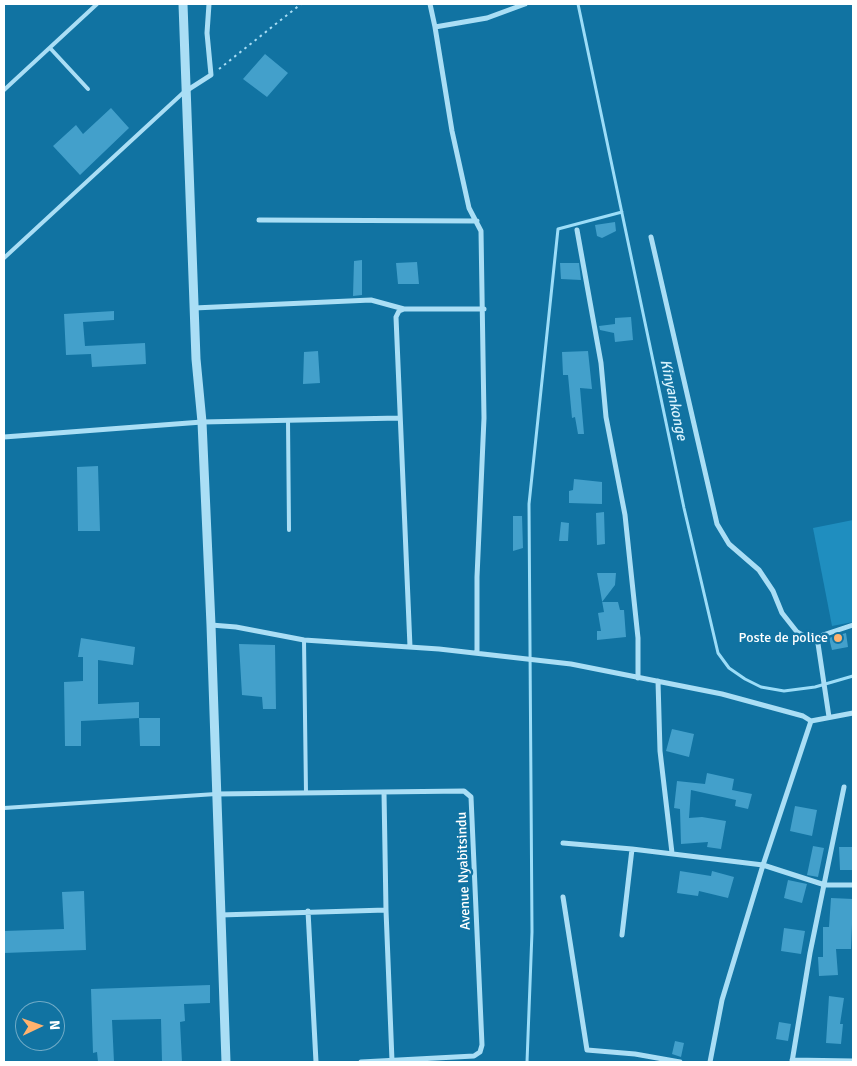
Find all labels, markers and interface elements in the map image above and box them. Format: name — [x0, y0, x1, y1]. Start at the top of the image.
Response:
water label: Kinyankonge — [656, 358, 690, 442]
place label: Poste de police — [739, 630, 828, 646]
marker: Poste de police — [832, 632, 844, 644]
street label: Avenue Nyabitsindu — [454, 811, 474, 931]
north arrow — [15, 1001, 65, 1051]
text: N — [46, 1020, 63, 1031]

